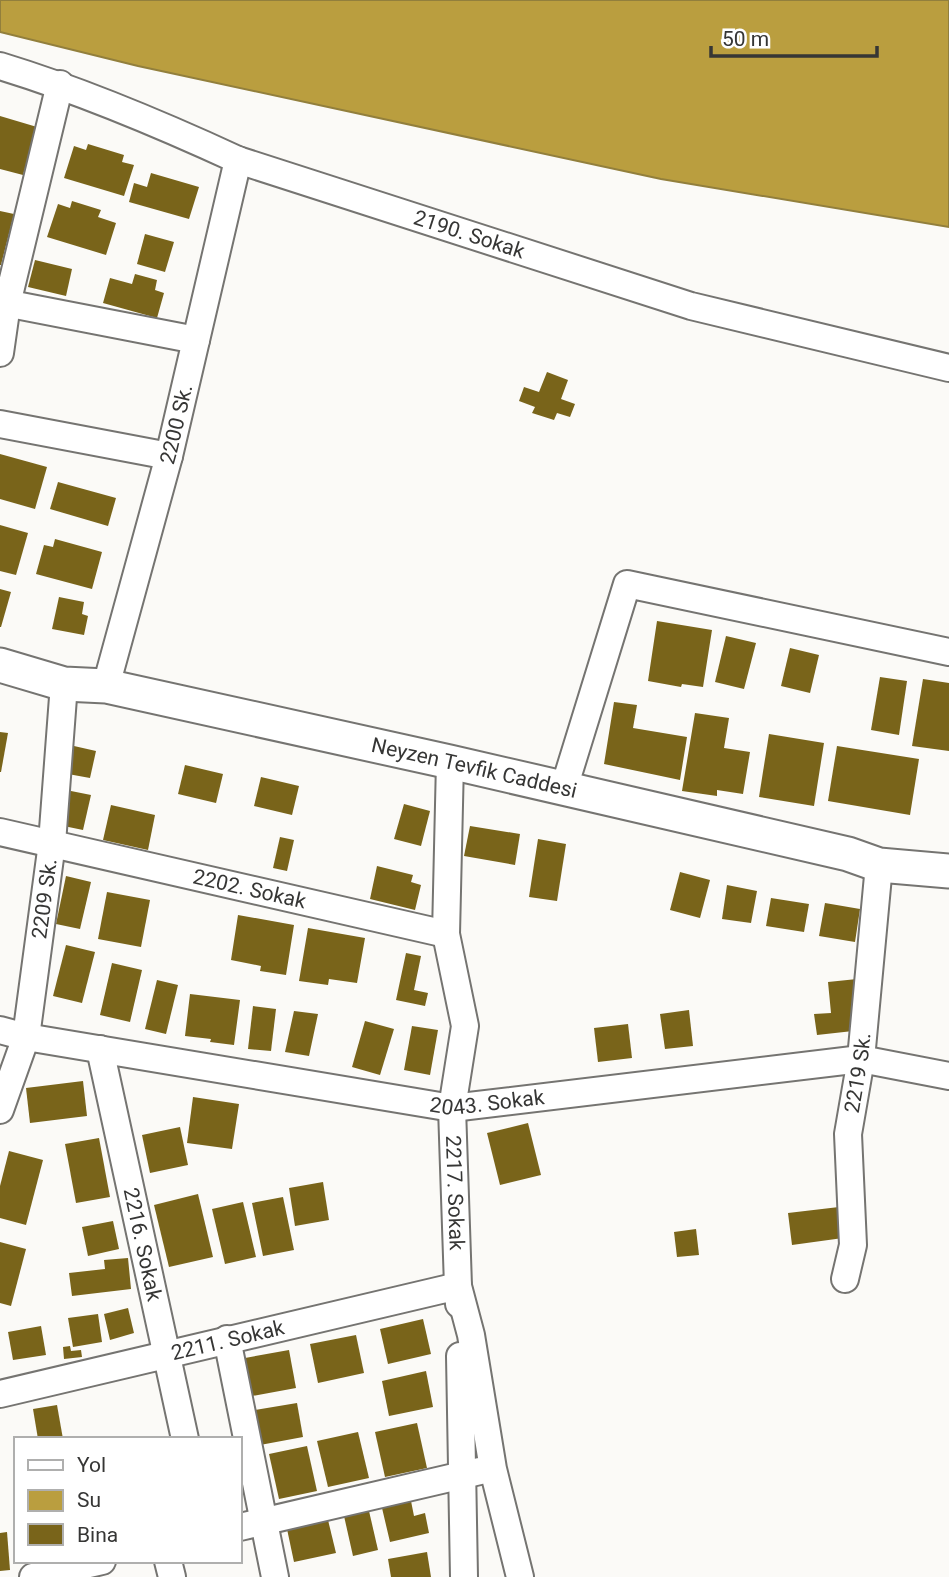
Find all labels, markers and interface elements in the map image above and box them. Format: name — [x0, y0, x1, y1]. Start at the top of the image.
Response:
scale bar — [711, 14, 877, 58]
text: 50 m — [722, 27, 769, 51]
street label: 2190. Sokak — [411, 205, 528, 264]
street label: 2200 Sk. — [155, 382, 197, 467]
street label: Neyzen Tevfik Caddesi — [369, 733, 579, 803]
street label: 2209 Sk. — [27, 857, 62, 941]
street label: 2202. Sokak — [191, 865, 309, 914]
street label: 2219 Sk. — [840, 1032, 875, 1115]
street label: 2043. Sokak — [428, 1085, 546, 1120]
street label: 2217. Sokak — [441, 1135, 469, 1251]
street label: 2216. Sokak — [119, 1186, 167, 1304]
street label: 2211. Sokak — [169, 1315, 287, 1365]
legend — [14, 1437, 242, 1563]
text: Yol — [77, 1453, 106, 1477]
text: Su — [77, 1488, 101, 1512]
text: Bina — [77, 1523, 118, 1547]

